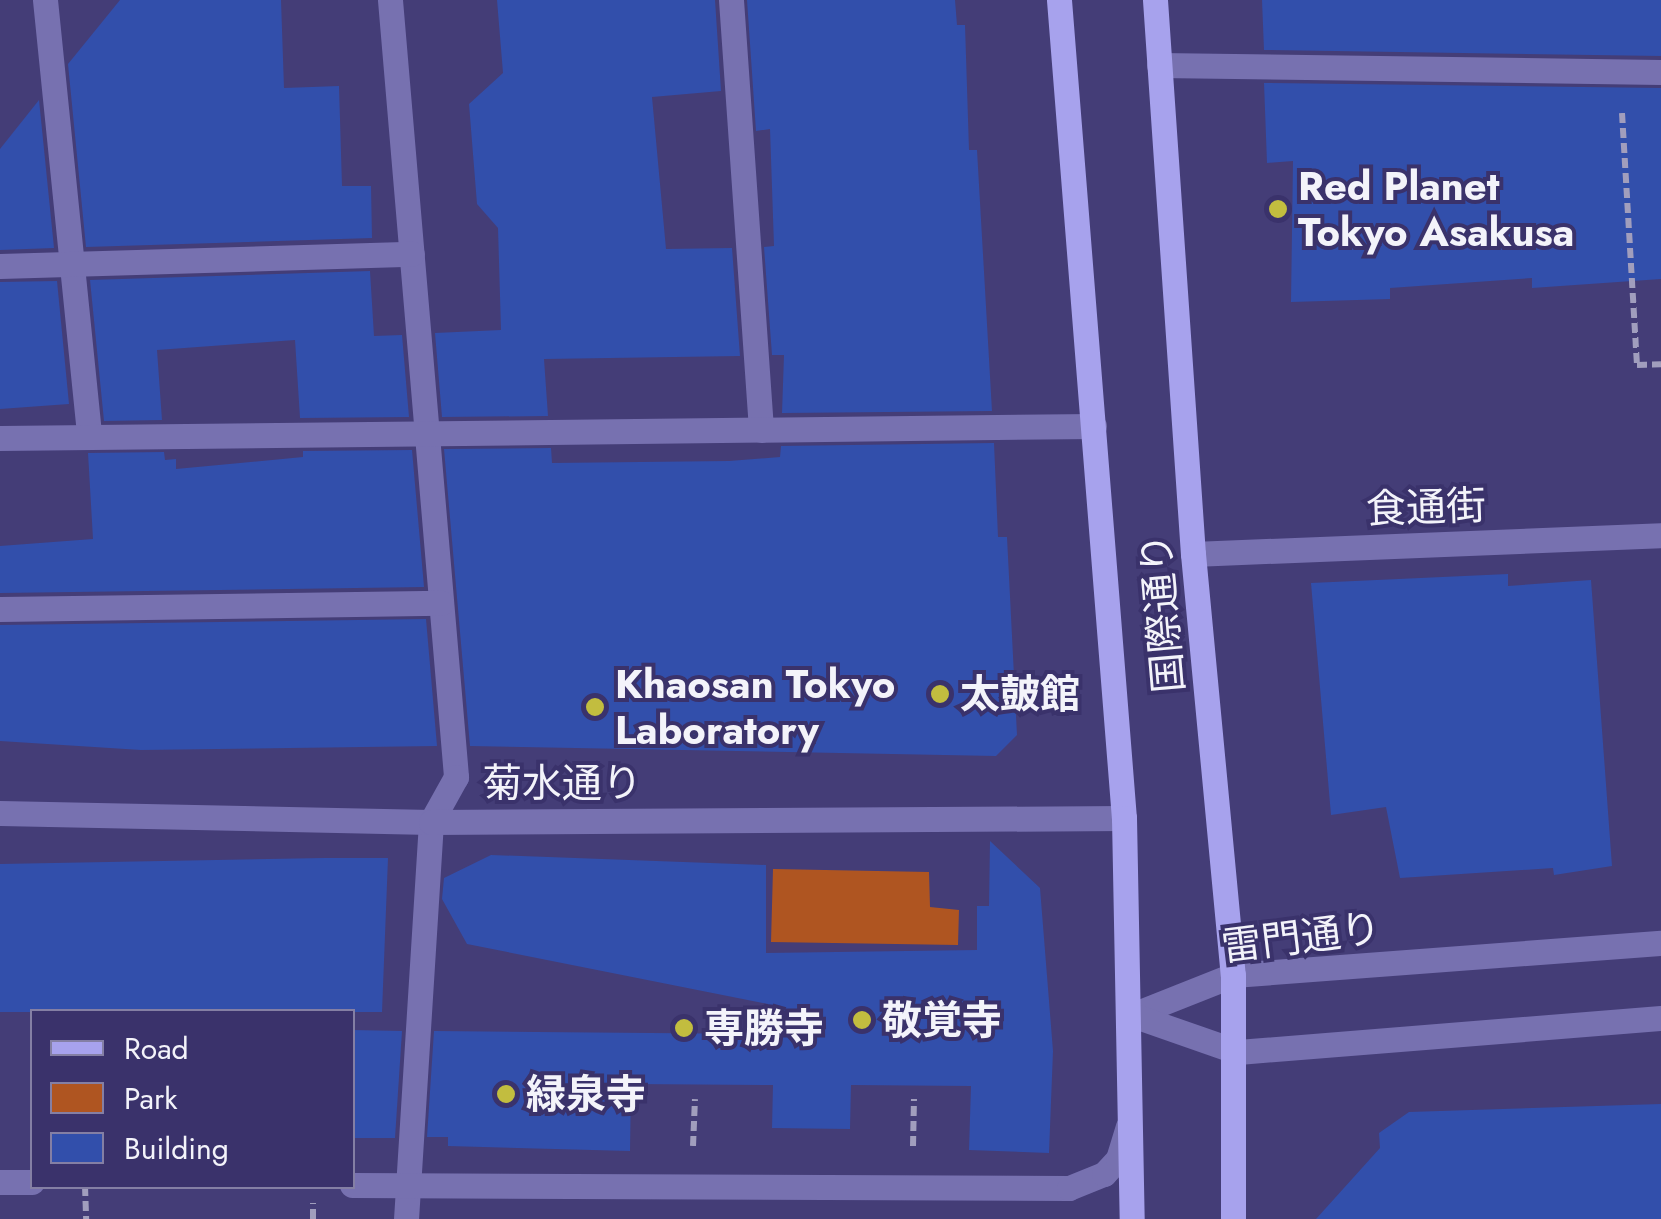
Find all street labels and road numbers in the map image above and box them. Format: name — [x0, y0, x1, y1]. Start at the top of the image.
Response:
street label: 食通街 — [1365, 481, 1487, 533]
street label: 国際通り — [1131, 531, 1193, 695]
street label: 菊水通り — [482, 759, 642, 807]
street label: 雷門通り — [1219, 903, 1383, 971]

